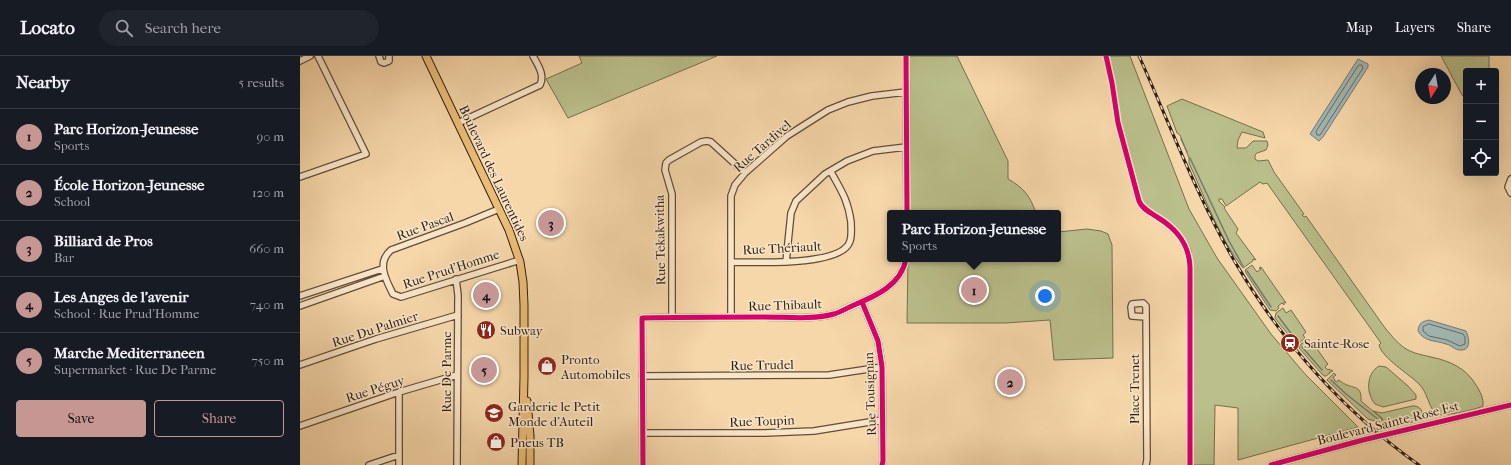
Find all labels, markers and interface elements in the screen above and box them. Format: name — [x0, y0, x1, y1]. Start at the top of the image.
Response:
search box — [99, 10, 379, 46]
text: Locato — [20, 17, 75, 39]
icon: search — [113, 17, 135, 39]
text: Search here — [145, 19, 221, 37]
text: Map — [1346, 19, 1373, 36]
text: Layers — [1395, 19, 1435, 36]
text: Share — [1457, 19, 1491, 36]
north arrow — [1415, 68, 1451, 104]
map controls — [1463, 68, 1499, 176]
button: + — [1463, 68, 1499, 104]
text: Nearby — [16, 72, 70, 92]
text: 5 results — [239, 75, 284, 90]
street label: Boulevard des Laurentides — [456, 103, 532, 243]
button: − — [1463, 104, 1499, 140]
street label: Rue Tardivel — [730, 117, 794, 175]
text: Parc Horizon-Jeunesse — [54, 120, 198, 138]
text: 1 — [27, 129, 31, 144]
text: 90 m — [256, 129, 284, 144]
text: Sports — [54, 138, 89, 153]
button: locate — [1463, 140, 1499, 176]
text: École Horizon-Jeunesse — [54, 176, 204, 194]
text: 2 — [26, 185, 32, 200]
text: 120 m — [252, 185, 284, 200]
text: School — [54, 194, 90, 209]
street label: Rue Tekakwitha — [652, 194, 668, 285]
pin: 3 — [538, 208, 564, 238]
street label: Rue Pascal — [394, 209, 456, 243]
popup — [887, 210, 1061, 262]
text: Parc Horizon-Jeunesse — [902, 220, 1046, 238]
text: Billiard de Pros — [54, 232, 153, 250]
street label: Rue Thériault — [742, 238, 822, 258]
text: Sports — [902, 238, 937, 253]
text: 3 — [26, 241, 32, 256]
text: 660 m — [249, 241, 284, 256]
street label: Rue Prud'Homme — [401, 246, 502, 292]
text: Bar — [54, 250, 74, 265]
pin: 1 — [961, 275, 987, 305]
pin: 4 — [473, 280, 499, 310]
your location — [1035, 286, 1055, 306]
text: Les Anges de l'avenir — [54, 288, 189, 306]
street label: Rue Thibault — [748, 296, 823, 314]
text: 4 — [25, 297, 33, 312]
text: 740 m — [250, 297, 284, 312]
text: School · Rue Prud'Homme — [54, 306, 199, 321]
street label: Rue Du Palmier — [330, 308, 420, 350]
restaurant icon: Subway — [475, 319, 497, 341]
place label: Subway — [500, 323, 544, 338]
street label: Rue De Parme — [439, 331, 454, 413]
station icon: Sainte-Rose — [1279, 332, 1301, 354]
place label: Sainte-Rose — [1304, 336, 1370, 351]
text: Marche Mediterraneen — [54, 344, 205, 362]
street label: Rue Tousignan — [861, 351, 879, 436]
place label: Pronto Automobiles — [560, 352, 631, 382]
text: 5 — [26, 353, 32, 368]
text: 750 m — [251, 353, 284, 368]
street label: Place Trenet — [1127, 353, 1142, 424]
pin: 5 — [471, 355, 497, 385]
shop icon: Pronto Automobiles — [536, 355, 558, 377]
street label: Rue Trudel — [730, 357, 794, 373]
text: Supermarket · Rue De Parme — [54, 362, 216, 377]
pin: 2 — [997, 367, 1023, 397]
street label: Rue Péguy — [344, 372, 407, 406]
street label: Boulevard Sainte-Rose Est — [1316, 398, 1461, 448]
place label: Garderie le Petit Monde d'Auteil — [508, 399, 601, 429]
button: Save — [16, 400, 146, 437]
button: Share — [154, 400, 284, 437]
school or university icon: Garderie le Petit Monde d'Auteil — [483, 402, 505, 424]
street label: Rue Toupin — [729, 412, 795, 430]
shop icon: Pneus TB — [485, 431, 507, 453]
place label: Pneus TB — [510, 435, 564, 450]

